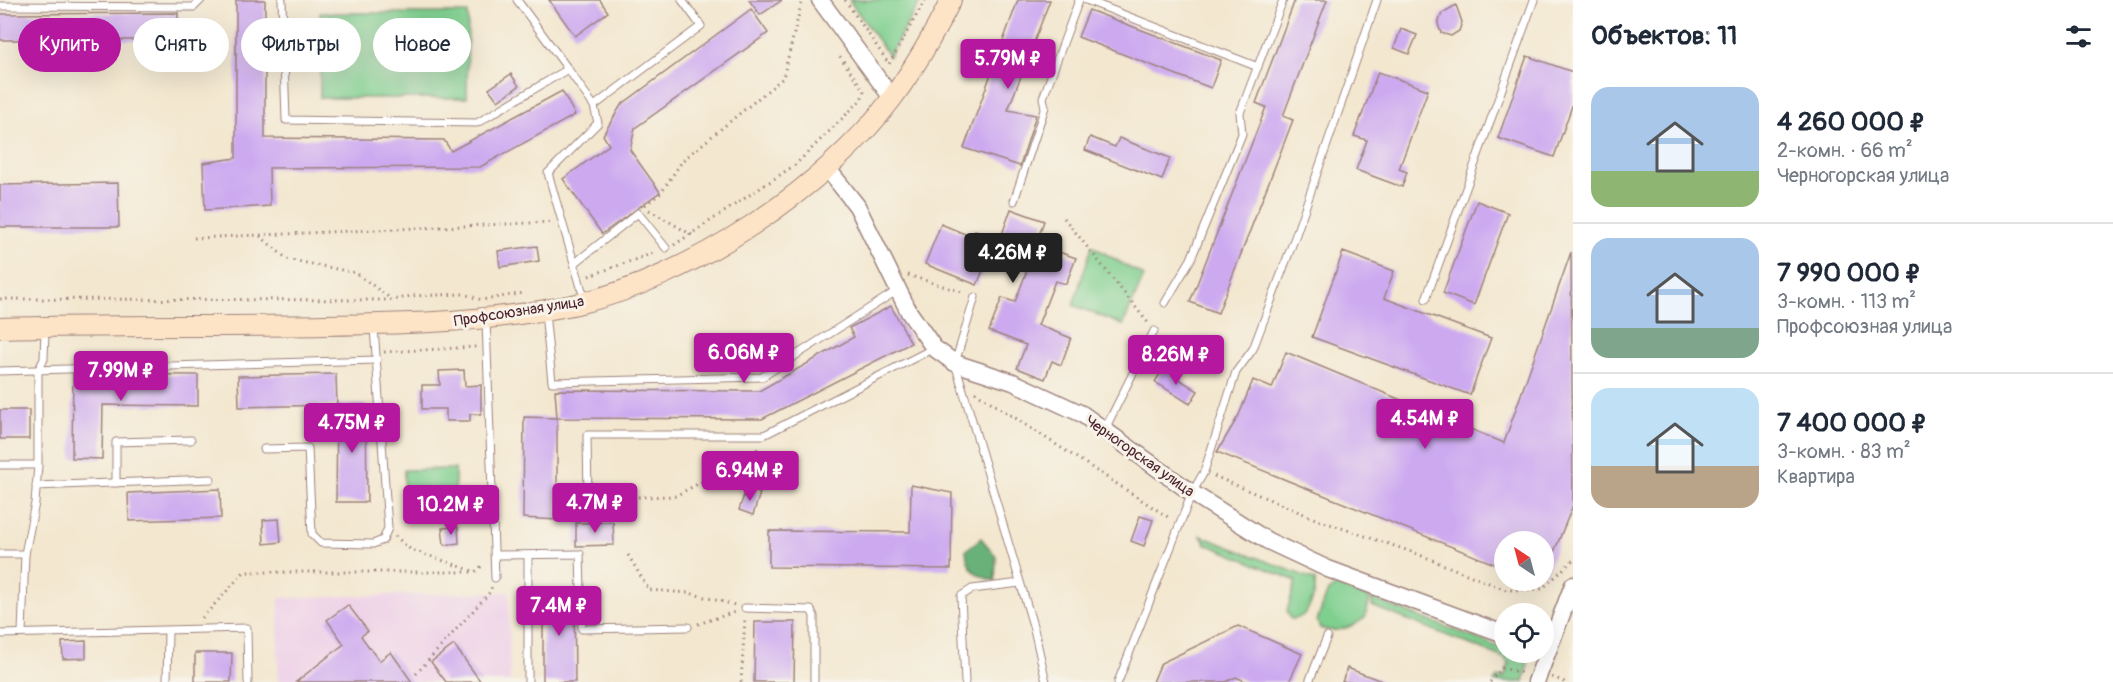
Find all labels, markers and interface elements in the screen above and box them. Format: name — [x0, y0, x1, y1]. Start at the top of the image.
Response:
chip: Купить — [18, 18, 121, 72]
chip: Снять — [133, 18, 229, 72]
chip: Фильтры — [241, 18, 361, 72]
chip: Новое — [373, 18, 471, 72]
text: Объектов: 11 — [1591, 20, 1737, 52]
icon: filters — [2062, 20, 2095, 53]
pin: 5.79M ₽ — [953, 39, 1063, 90]
text: 5.79M ₽ — [975, 46, 1041, 71]
text: 4 260 000 ₽ — [1777, 106, 1925, 138]
icon: home — [1639, 111, 1711, 183]
text: 2-комн. · 66 m² — [1777, 138, 1913, 163]
text: Черногорская улица — [1777, 163, 1949, 188]
pin: 4.26M ₽ — [958, 233, 1068, 284]
text: 4.26M ₽ — [978, 240, 1048, 265]
text: 7 990 000 ₽ — [1777, 257, 1921, 289]
icon: home — [1639, 262, 1711, 334]
text: 3-комн. · 113 m² — [1777, 289, 1916, 314]
street label: Профсоюзная улица — [453, 292, 585, 331]
text: Профсоюзная улица — [1777, 314, 1952, 339]
pin: 6.06M ₽ — [689, 333, 799, 384]
pin: 8.26M ₽ — [1121, 335, 1231, 386]
text: 6.06M ₽ — [708, 340, 780, 365]
text: 8.26M ₽ — [1142, 342, 1210, 367]
pin: 7.99M ₽ — [66, 351, 176, 402]
text: 7.99M ₽ — [88, 358, 154, 383]
pin: 4.54M ₽ — [1370, 399, 1480, 450]
pin: 4.75M ₽ — [297, 403, 407, 454]
text: 4.54M ₽ — [1390, 406, 1460, 431]
text: 7 400 000 ₽ — [1777, 407, 1927, 439]
text: 4.75M ₽ — [318, 410, 386, 435]
street label: Черногорская улица — [1081, 412, 1198, 501]
icon: home — [1639, 412, 1711, 484]
text: 3-комн. · 83 m² — [1777, 439, 1911, 464]
pin: 6.94M ₽ — [695, 451, 805, 502]
text: 6.94M ₽ — [716, 458, 784, 483]
text: Квартира — [1777, 464, 1855, 489]
pin: 4.7M ₽ — [546, 483, 644, 534]
pin: 10.2M ₽ — [396, 485, 506, 536]
text: 4.7M ₽ — [566, 490, 624, 515]
text: 10.2M ₽ — [417, 492, 485, 517]
north arrow — [1494, 531, 1554, 591]
map controls — [1494, 531, 1554, 663]
pin: 7.4M ₽ — [510, 586, 608, 637]
text: 7.4M ₽ — [530, 593, 588, 618]
button: locate — [1494, 603, 1554, 663]

